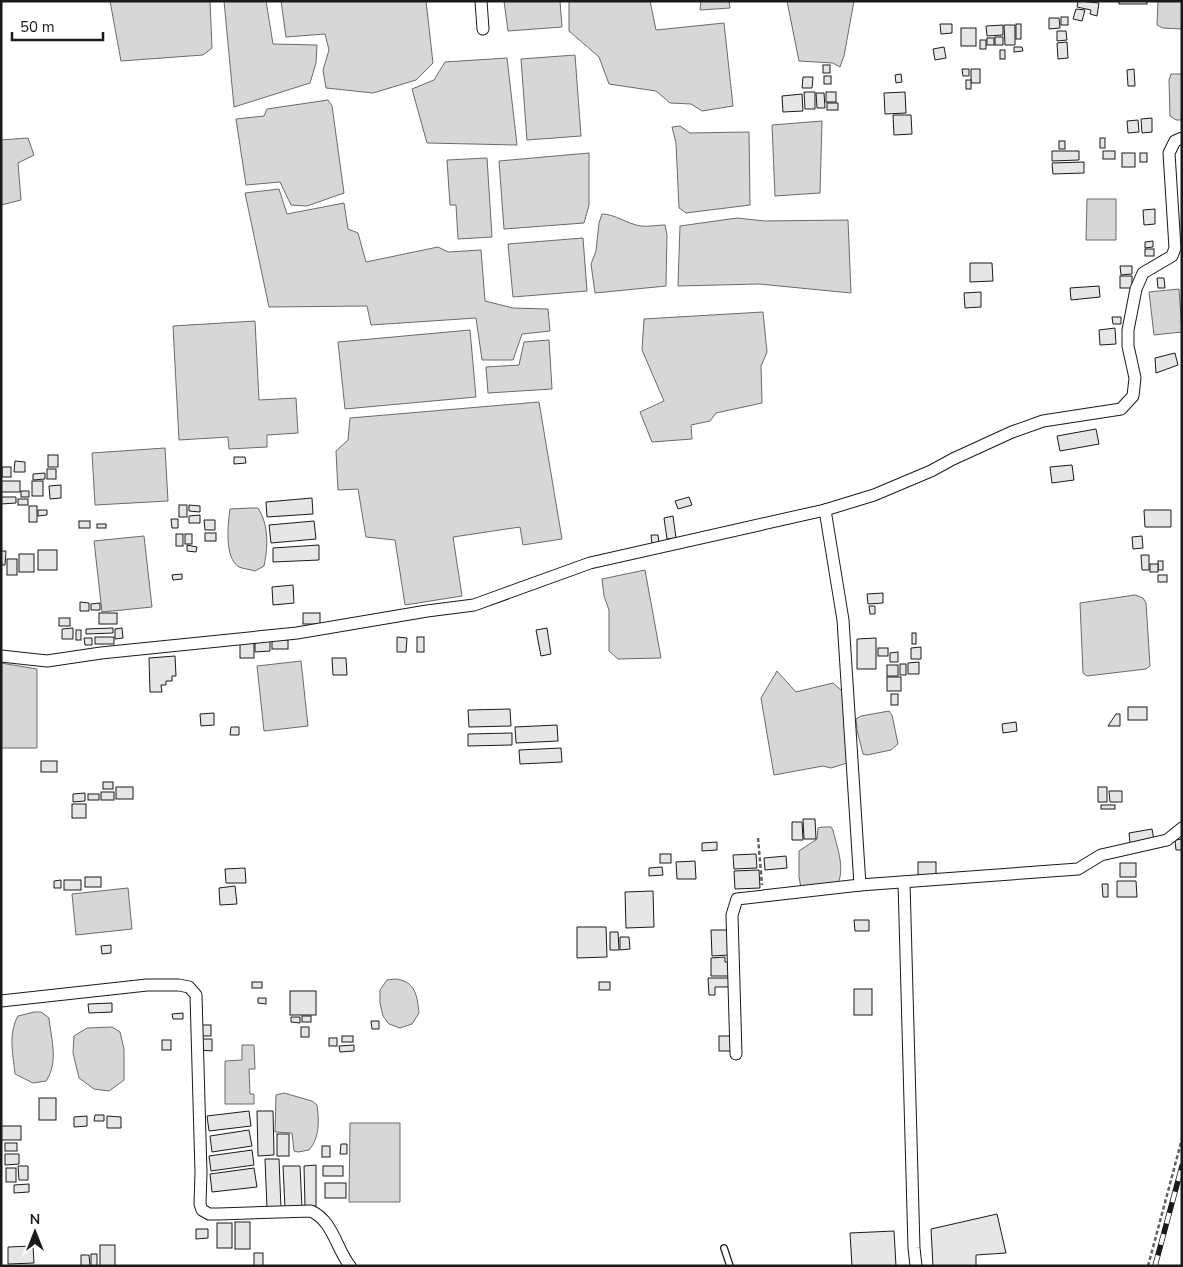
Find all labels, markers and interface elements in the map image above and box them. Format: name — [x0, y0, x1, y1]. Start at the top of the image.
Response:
scale bar — [12, 10, 104, 42]
text: 50 m — [20, 17, 55, 37]
north arrow — [10, 1207, 60, 1257]
text: N — [30, 1210, 40, 1229]

